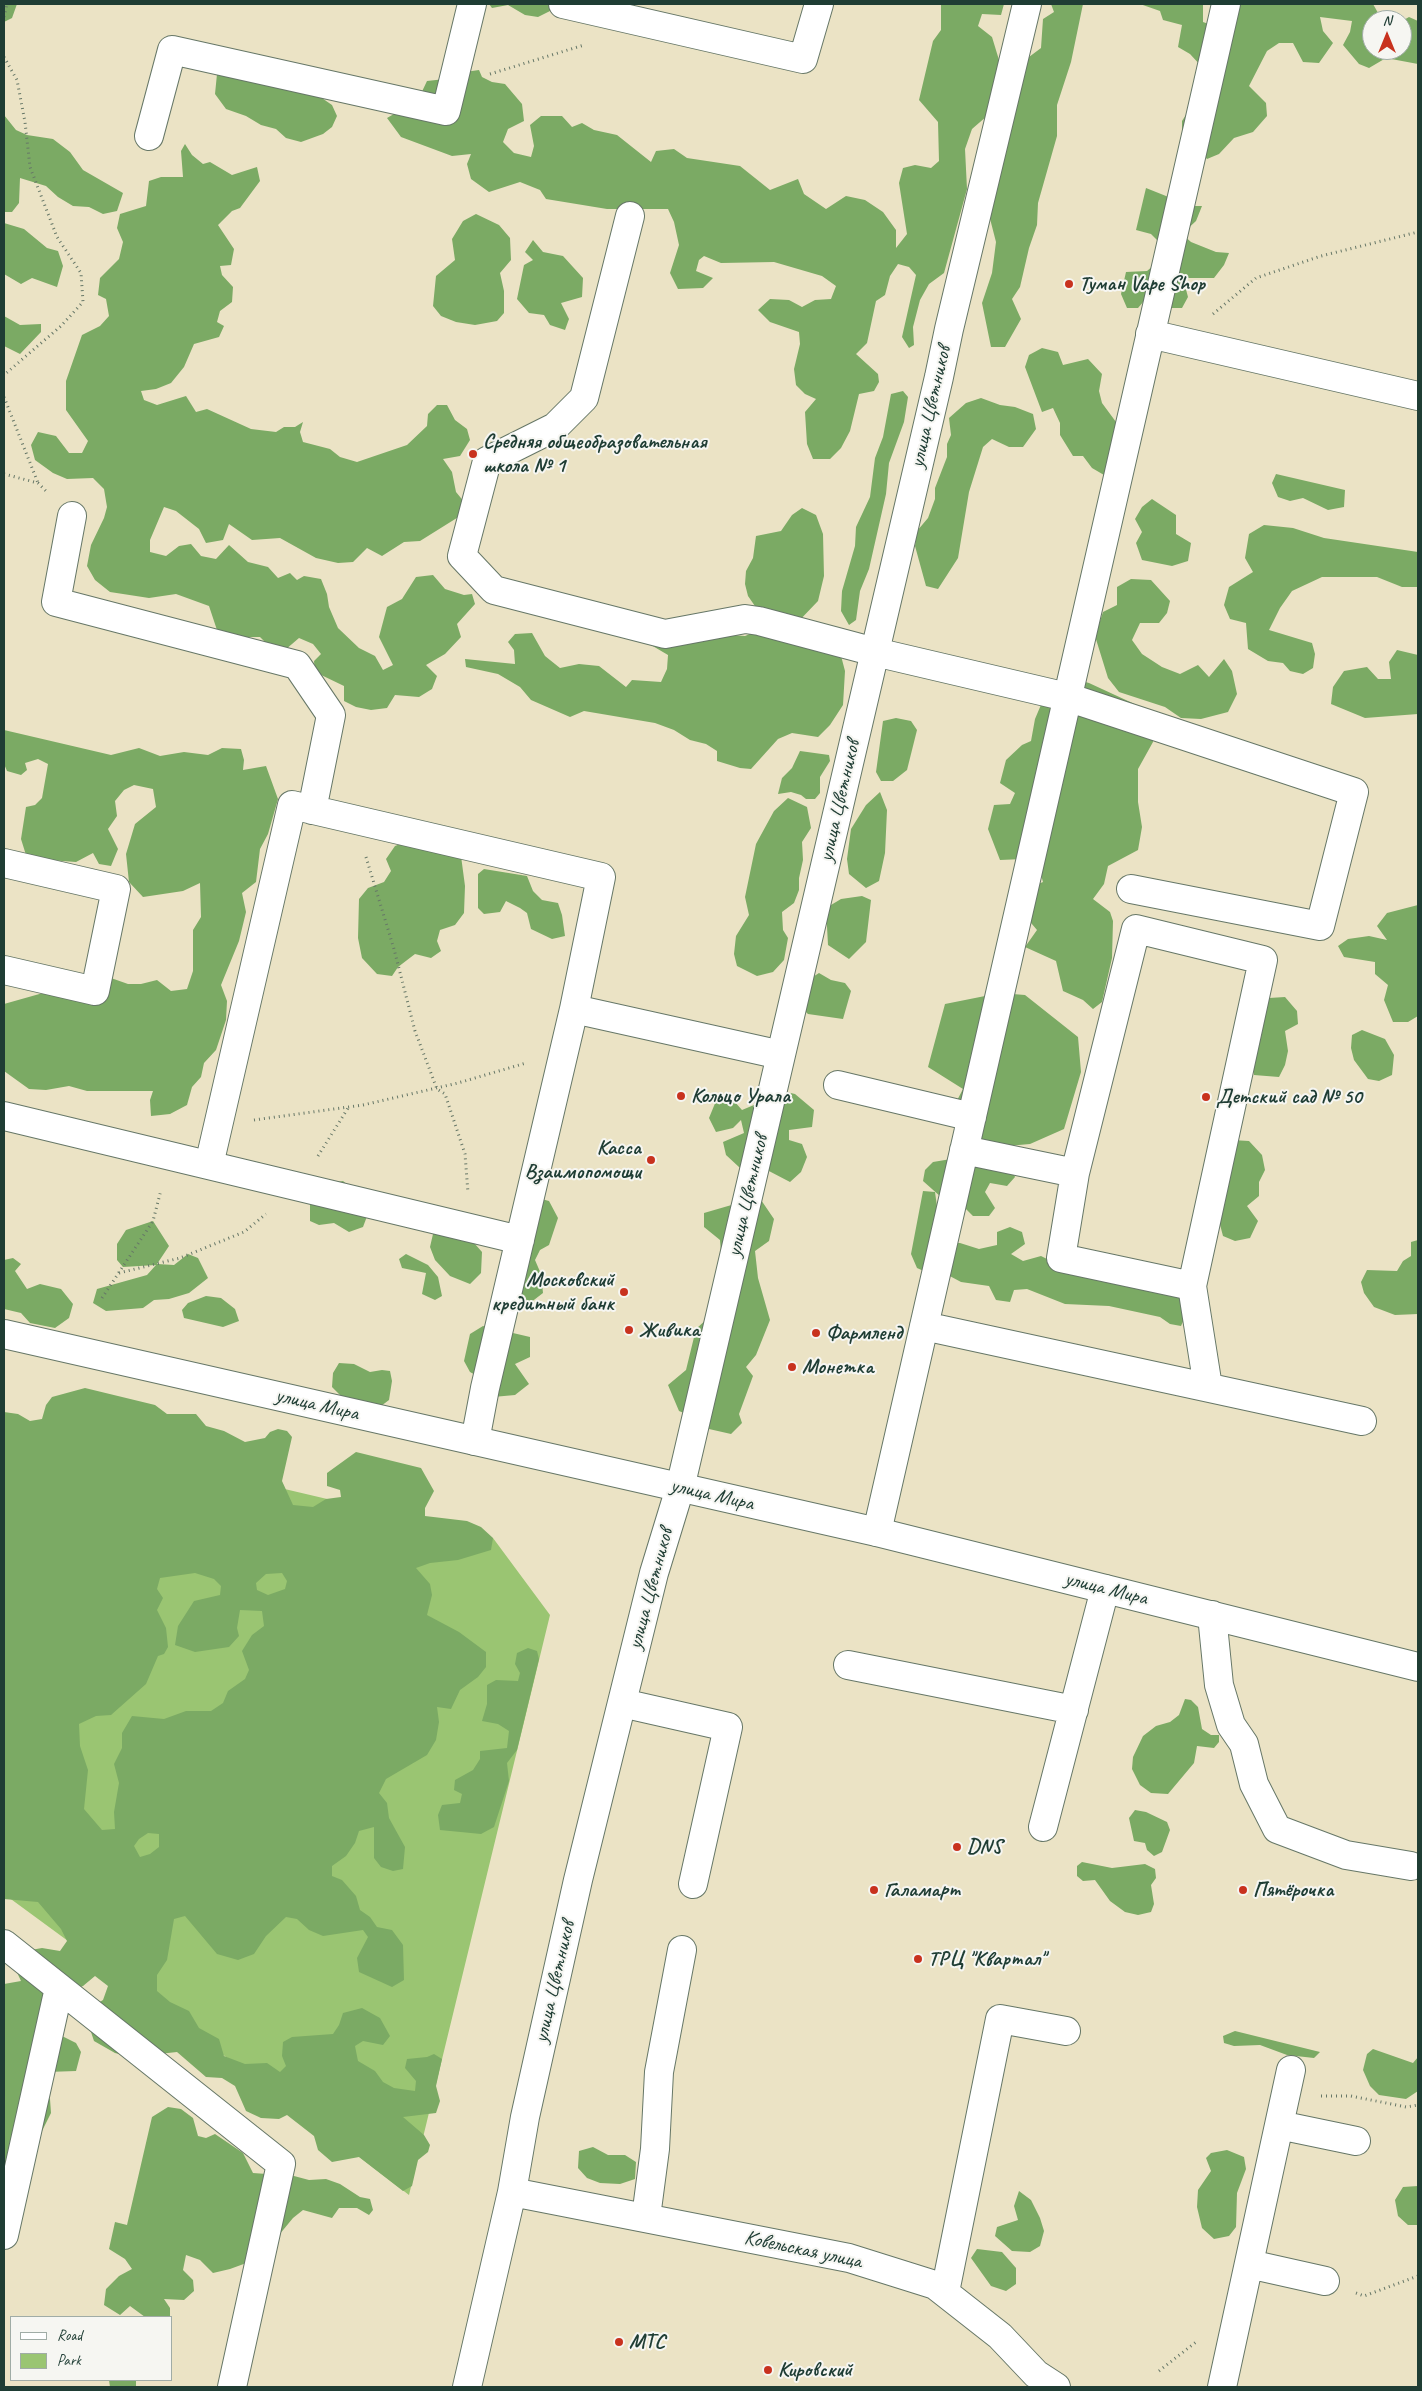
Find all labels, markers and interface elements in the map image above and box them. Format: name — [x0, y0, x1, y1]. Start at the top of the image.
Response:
north arrow — [1362, 10, 1412, 60]
text: N — [1383, 12, 1391, 29]
place label: Туман Vape Shop — [1079, 271, 1205, 297]
marker: Туман Vape Shop — [1063, 278, 1075, 290]
street label: улица Цветников — [905, 344, 957, 470]
place label: Средняя общеобразовательная школа № 1 — [483, 429, 707, 479]
marker: Средняя общеобразовательная школа № 1 — [467, 448, 479, 460]
street label: улица Цветников — [814, 738, 866, 864]
place label: Кольцо Урала — [691, 1083, 790, 1109]
place label: Детский сад № 50 — [1216, 1084, 1362, 1110]
marker: Кольцо Урала — [675, 1090, 687, 1102]
marker: Детский сад № 50 — [1200, 1091, 1212, 1103]
street label: улица Цветников — [722, 1133, 774, 1259]
place label: Касса Взаимопомощи — [525, 1135, 641, 1185]
marker: Касса Взаимопомощи — [645, 1154, 657, 1166]
place label: Московский кредитный банк — [491, 1267, 614, 1317]
marker: Московский кредитный банк — [618, 1286, 630, 1298]
place label: Живика — [639, 1317, 700, 1343]
place label: Фармленд — [826, 1320, 902, 1346]
marker: Живика — [623, 1324, 635, 1336]
marker: Фармленд — [810, 1327, 822, 1339]
place label: Монетка — [802, 1354, 873, 1380]
marker: Монетка — [786, 1361, 798, 1373]
street label: улица Мира — [273, 1383, 361, 1427]
street label: улица Мира — [668, 1473, 756, 1517]
street label: улица Цветников — [623, 1526, 679, 1652]
street label: улица Мира — [1062, 1567, 1150, 1611]
place label: DNS — [967, 1834, 1002, 1860]
marker: DNS — [951, 1841, 963, 1853]
place label: Галамарт — [884, 1877, 960, 1903]
place label: Пятёрочка — [1253, 1877, 1333, 1903]
marker: Галамарт — [868, 1884, 880, 1896]
marker: Пятёрочка — [1237, 1884, 1249, 1896]
street label: улица Цветников — [529, 1919, 581, 2045]
place label: ТРЦ "Квартал" — [928, 1946, 1045, 1972]
marker: ТРЦ "Квартал" — [912, 1953, 924, 1965]
street label: Ковельская улица — [742, 2225, 864, 2275]
legend — [10, 2316, 172, 2381]
text: Road — [57, 2326, 82, 2345]
place label: МТС — [629, 2329, 665, 2355]
marker: МТС — [613, 2336, 625, 2348]
text: Park — [57, 2351, 81, 2370]
place label: Кировский — [778, 2357, 852, 2383]
marker: Кировский — [762, 2364, 774, 2376]

